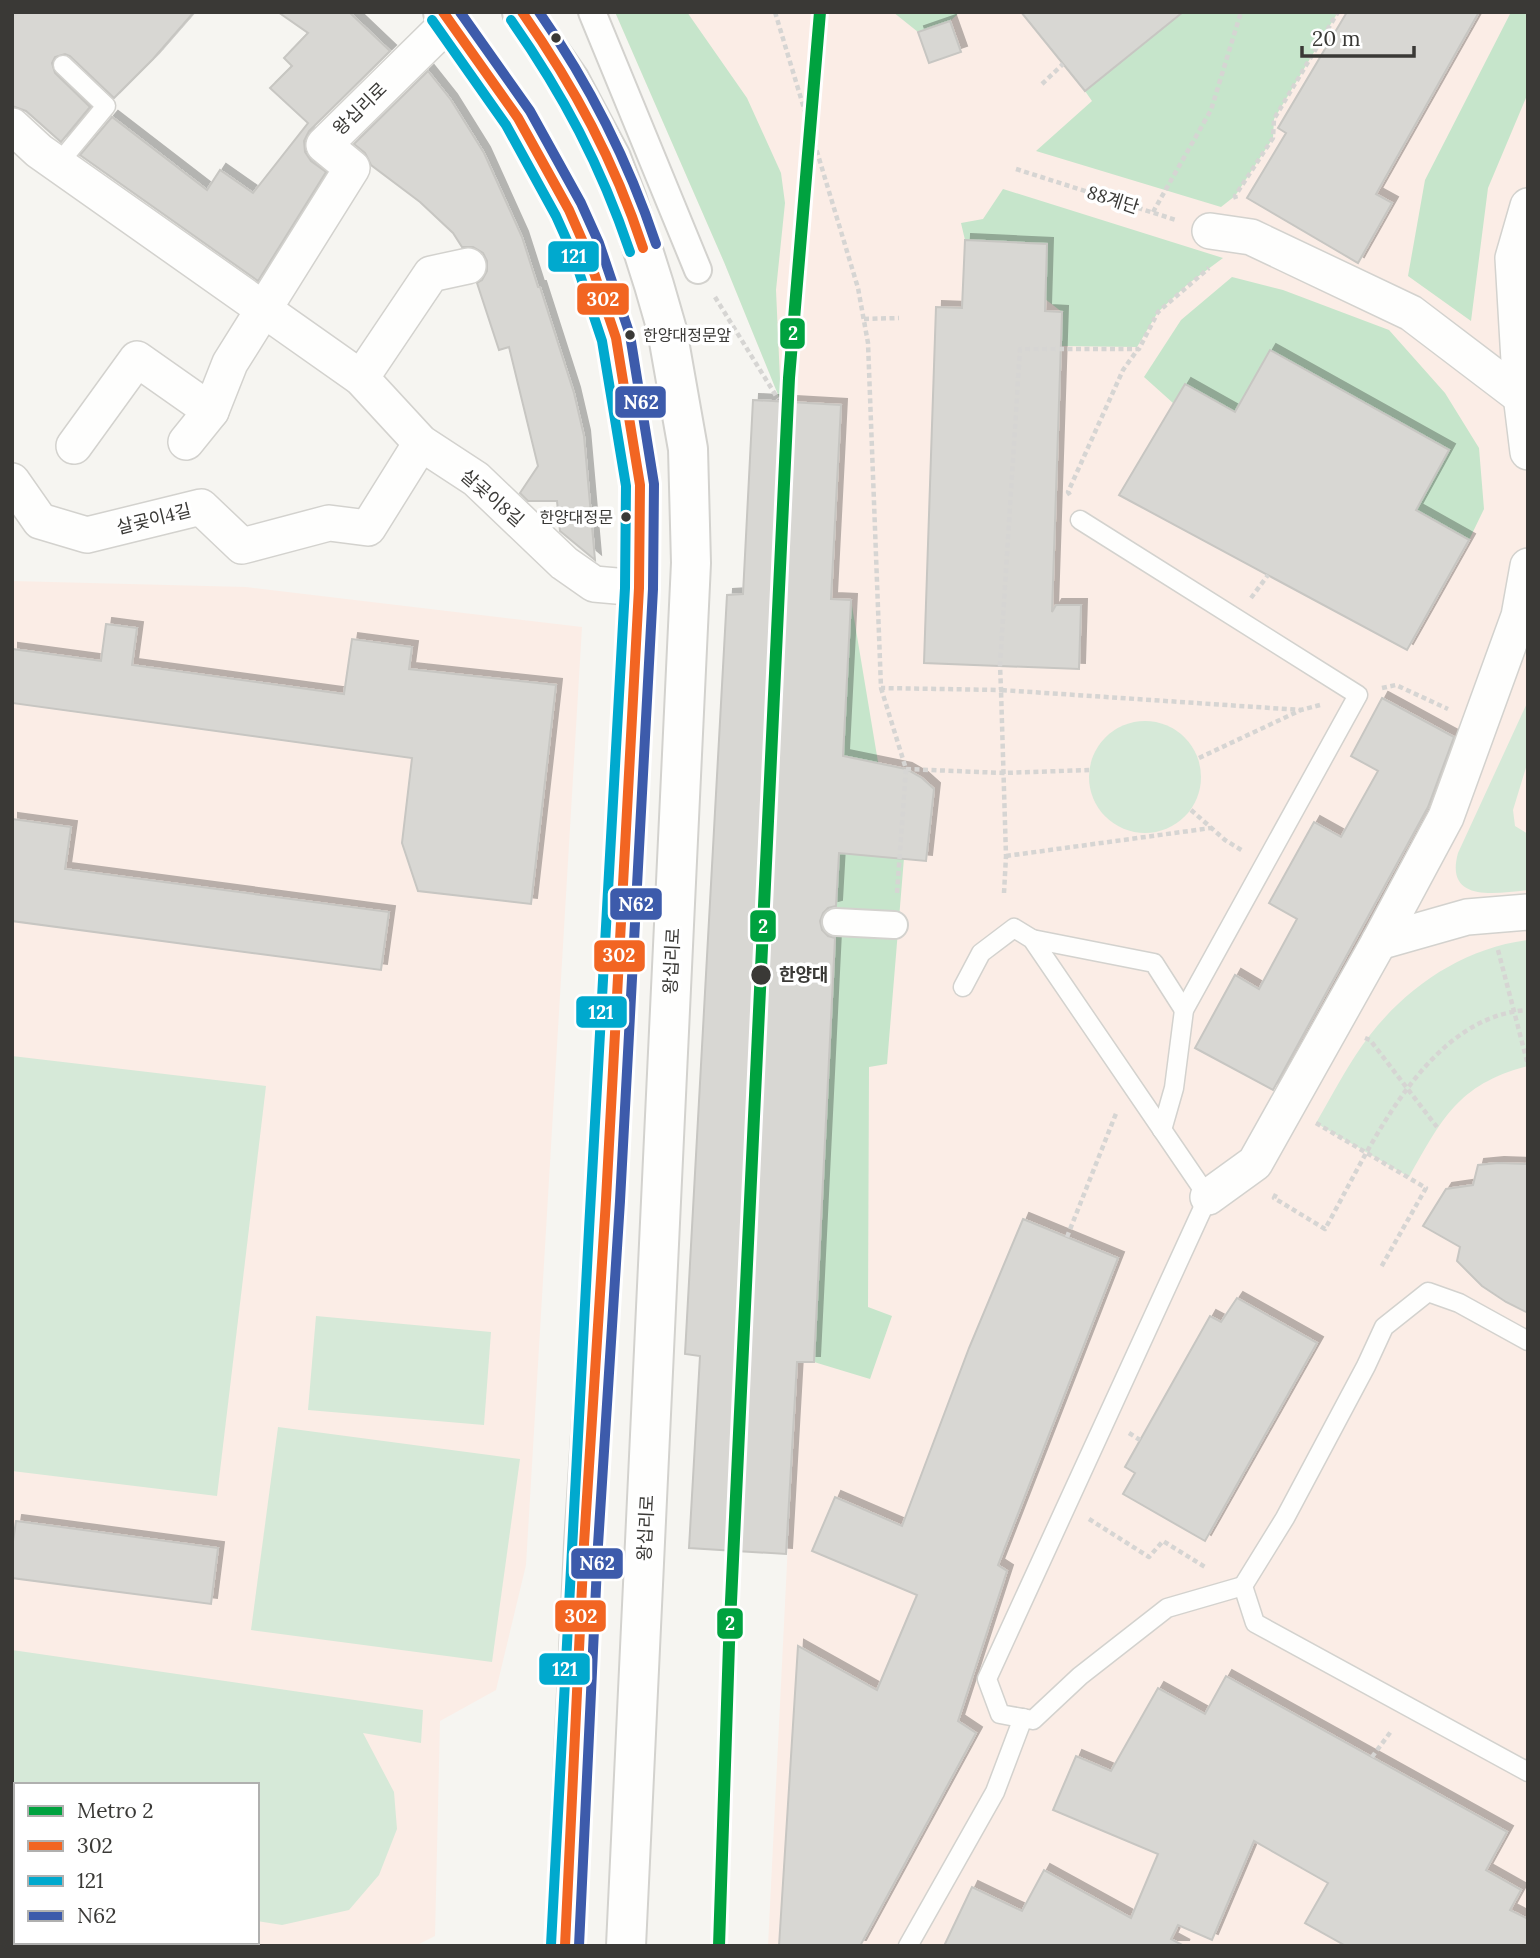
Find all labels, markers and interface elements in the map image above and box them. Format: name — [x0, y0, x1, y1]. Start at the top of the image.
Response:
scale bar — [1302, 14, 1414, 58]
text: 20 m — [1312, 25, 1361, 52]
unlabelled marker — [549, 31, 563, 45]
street label: 왕십리로 — [328, 77, 391, 140]
street label: 88계단 — [1084, 180, 1142, 219]
line badge: 121 — [547, 240, 600, 273]
text: 121 — [561, 244, 587, 268]
line badge: 302 — [576, 282, 630, 316]
text: 302 — [587, 287, 619, 311]
line badge: 2 — [779, 317, 806, 350]
text: 2 — [788, 321, 798, 345]
place label: 한양대정문앞 — [643, 325, 732, 345]
marker: 한양대정문앞 — [623, 328, 637, 342]
line badge: N62 — [614, 385, 667, 419]
text: N62 — [623, 390, 659, 414]
street label: 살곶이8길 — [456, 464, 529, 531]
street label: 살곶이4길 — [114, 498, 194, 539]
place label: 한양대정문 — [539, 507, 613, 527]
marker: 한양대정문 — [619, 510, 633, 524]
line badge: N62 — [609, 887, 663, 921]
text: N62 — [618, 892, 654, 916]
line badge: 2 — [749, 909, 777, 943]
text: 2 — [758, 914, 768, 938]
street label: 왕십리로 — [658, 927, 685, 995]
line badge: 302 — [593, 939, 646, 973]
text: 302 — [603, 943, 635, 967]
marker: 한양대 — [749, 963, 773, 987]
place label: 한양대 — [779, 963, 829, 986]
line badge: 121 — [575, 995, 628, 1029]
text: 121 — [588, 1000, 614, 1024]
street label: 왕십리로 — [632, 1494, 659, 1562]
line badge: N62 — [570, 1547, 624, 1580]
text: N62 — [579, 1551, 615, 1575]
line badge: 302 — [554, 1599, 607, 1633]
text: 302 — [565, 1604, 597, 1628]
line badge: 2 — [716, 1607, 744, 1640]
text: 2 — [725, 1611, 735, 1635]
line badge: 121 — [538, 1652, 591, 1686]
text: 121 — [552, 1657, 578, 1681]
legend — [14, 1783, 259, 1944]
text: Metro 2 — [77, 1797, 154, 1824]
text: 302 — [77, 1832, 113, 1859]
text: 121 — [77, 1867, 104, 1894]
text: N62 — [77, 1902, 116, 1929]

